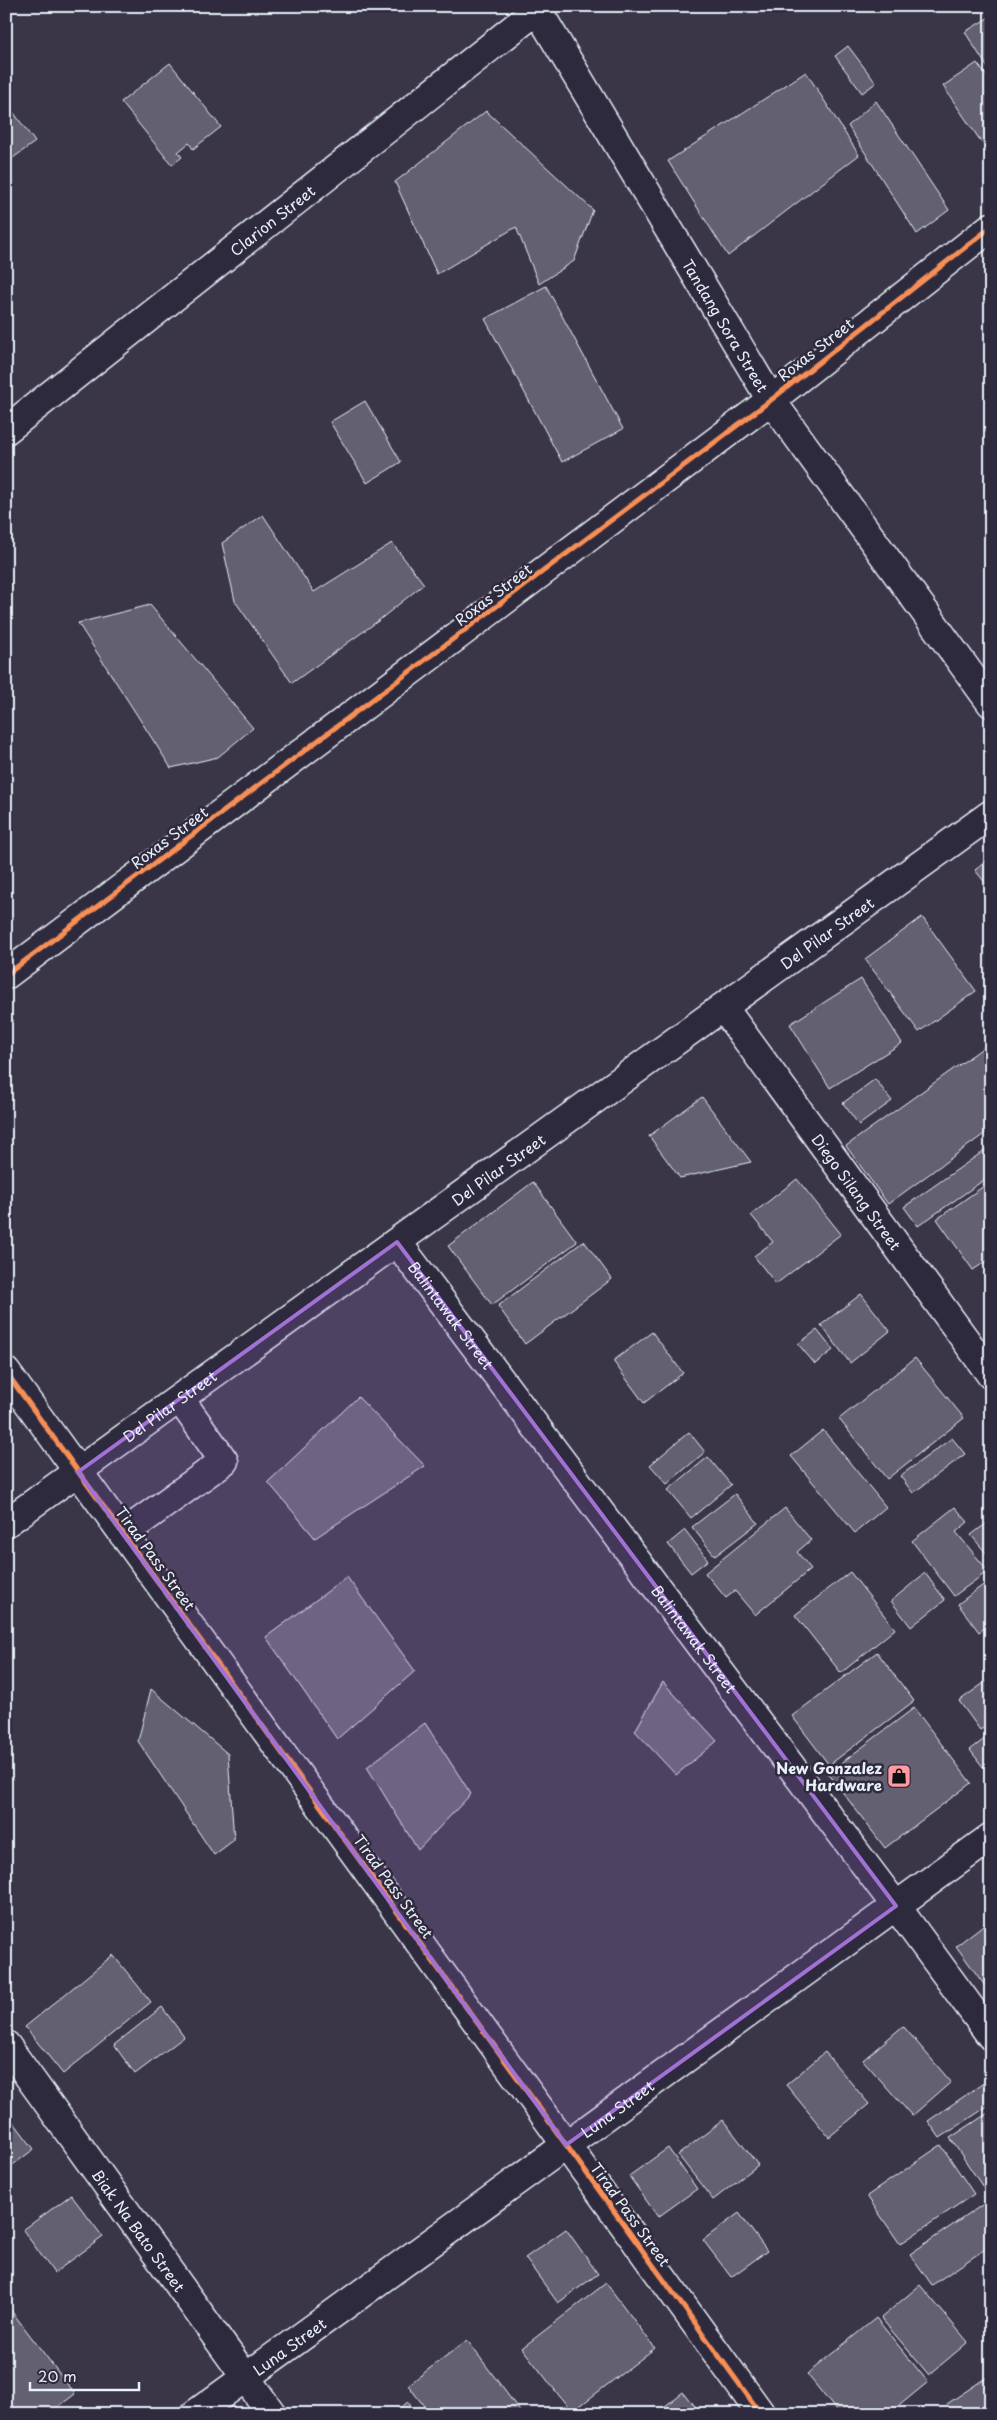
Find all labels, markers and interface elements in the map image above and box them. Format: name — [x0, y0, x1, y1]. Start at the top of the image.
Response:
street label: Clarion Street — [224, 179, 319, 261]
street label: Tandang Sora Street — [677, 254, 775, 396]
street label: Roxas Street — [772, 312, 858, 386]
street label: Roxas Street — [450, 557, 536, 631]
street label: Roxas Street — [126, 800, 212, 874]
street label: Del Pilar Street — [775, 891, 878, 974]
street label: Del Pilar Street — [446, 1127, 549, 1211]
street label: Diego Silang Street — [807, 1128, 907, 1254]
street label: Balintawak Street — [403, 1256, 500, 1374]
street label: Del Pilar Street — [117, 1364, 221, 1447]
street label: Tirad Pass Street — [110, 1501, 202, 1615]
street label: Balintawak Street — [647, 1580, 743, 1697]
place label: New Gonzalez Hardware — [776, 1756, 882, 1796]
shop icon: New Gonzalez Hardware — [886, 1763, 912, 1789]
street label: Tirad Pass Street — [348, 1829, 440, 1943]
street label: Luna Street — [575, 2074, 658, 2143]
street label: Tirad Pass Street — [585, 2157, 677, 2271]
street label: Biak Na Bato Street — [87, 2164, 192, 2296]
street label: Luna Street — [248, 2311, 330, 2380]
scale bar — [30, 2360, 139, 2392]
text: 20 m — [38, 2364, 77, 2387]

